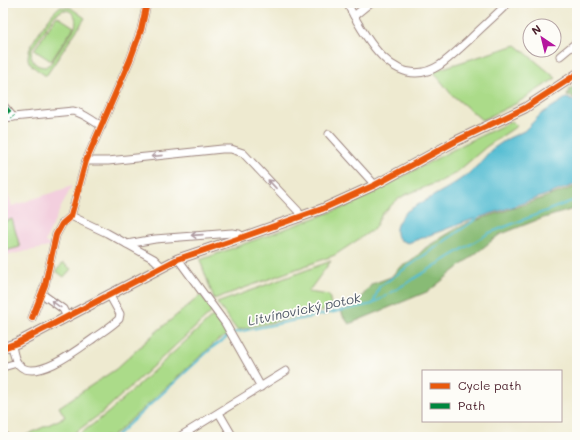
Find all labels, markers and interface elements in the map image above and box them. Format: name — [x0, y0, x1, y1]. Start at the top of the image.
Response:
north arrow — [522, 18, 562, 58]
text: N — [528, 21, 544, 38]
one-way arrow — [151, 152, 164, 160]
one-way arrow — [268, 178, 277, 189]
one-way arrow — [191, 231, 204, 239]
water label: Litvínovický potok — [246, 288, 363, 329]
one-way arrow — [51, 300, 62, 308]
legend — [422, 370, 562, 422]
text: Cycle path — [458, 377, 521, 393]
text: Path — [458, 397, 485, 413]

